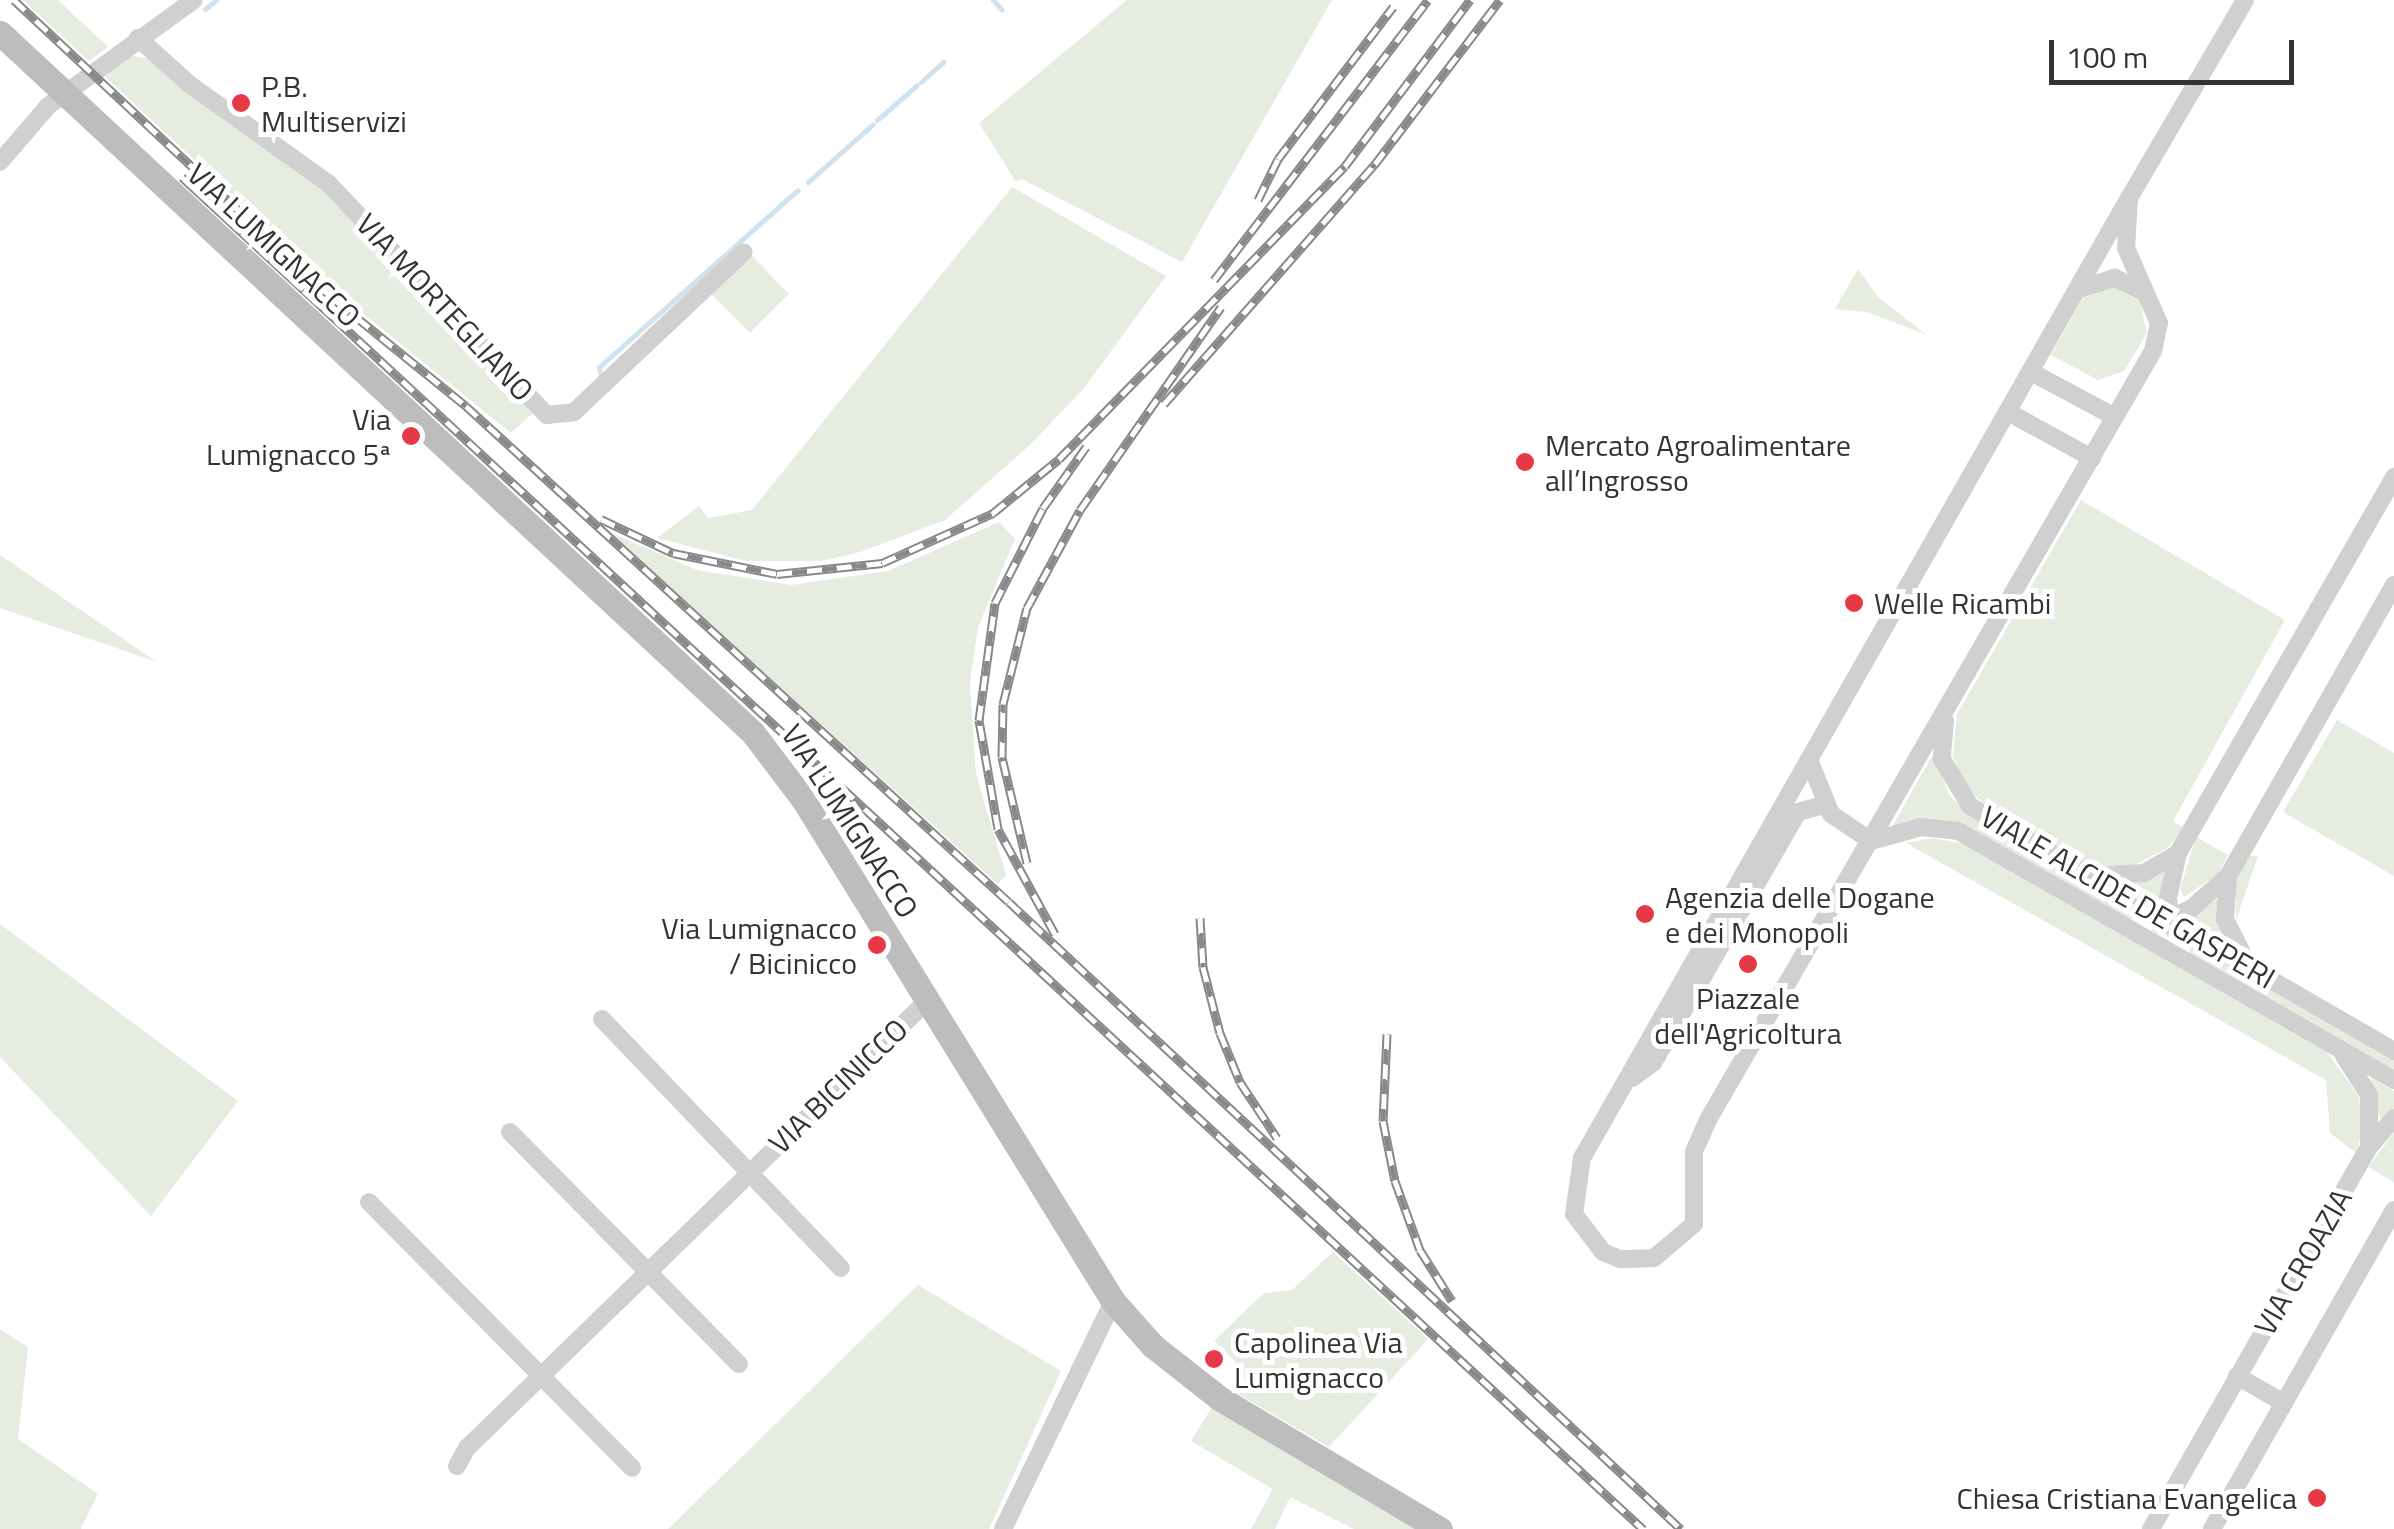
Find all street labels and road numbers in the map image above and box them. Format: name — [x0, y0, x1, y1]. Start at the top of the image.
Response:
street label: VIA LUMIGNACCO — [180, 156, 368, 334]
street label: VIA MORTEGLIANO — [349, 206, 541, 408]
street label: VIA LUMIGNACCO — [774, 718, 926, 924]
street label: VIALE ALCIDE DE GASPERI — [1975, 798, 2281, 996]
street label: VIA BICINICCO — [761, 1011, 915, 1161]
street label: VIA CROAZIA — [2247, 1183, 2359, 1341]

